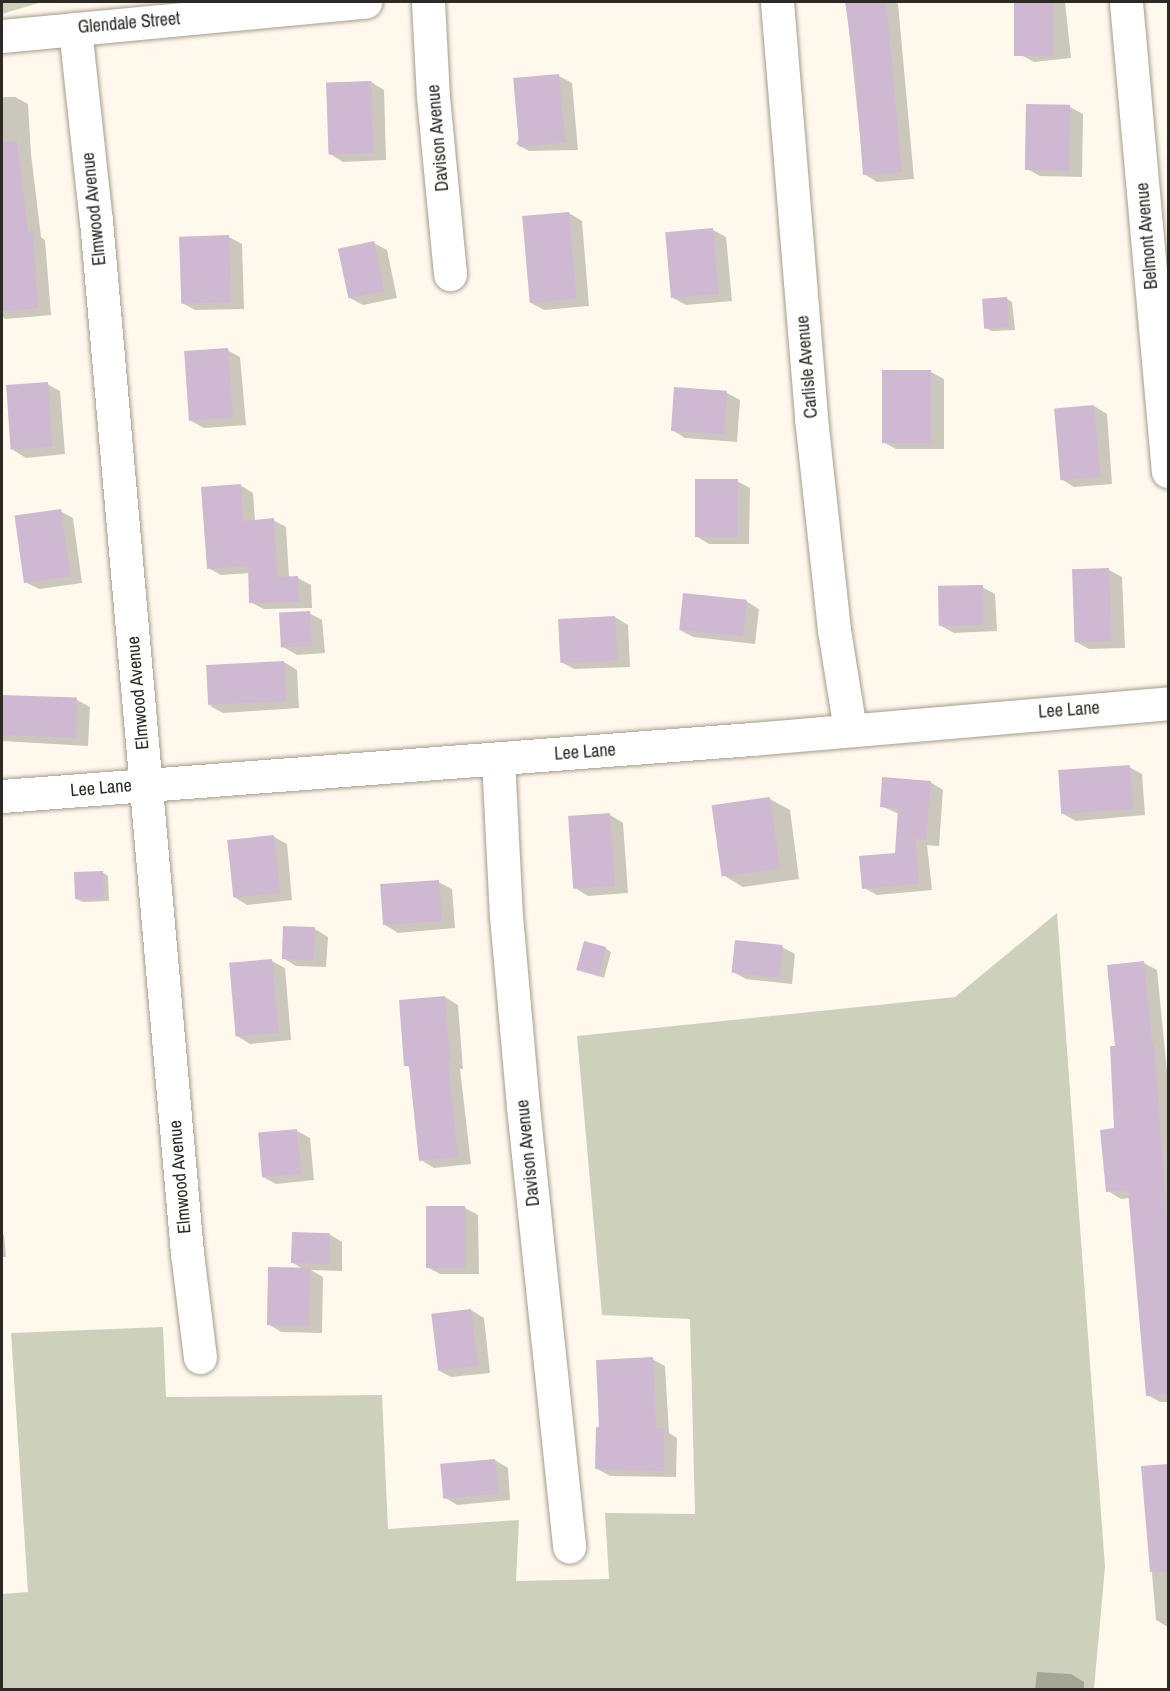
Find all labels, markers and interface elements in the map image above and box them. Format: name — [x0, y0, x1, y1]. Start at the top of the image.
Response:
street label: Glendale Street — [77, 8, 181, 38]
street label: Davison Avenue — [423, 83, 453, 193]
street label: Elmwood Avenue — [77, 151, 111, 267]
street label: Belmont Avenue — [1132, 181, 1162, 291]
street label: Carlisle Avenue — [792, 314, 822, 420]
street label: Elmwood Avenue — [122, 635, 154, 751]
street label: Lee Lane — [1038, 697, 1100, 723]
street label: Lee Lane — [554, 739, 616, 765]
street label: Lee Lane — [69, 775, 133, 801]
street label: Davison Avenue — [512, 1098, 544, 1208]
street label: Elmwood Avenue — [164, 1119, 196, 1235]

